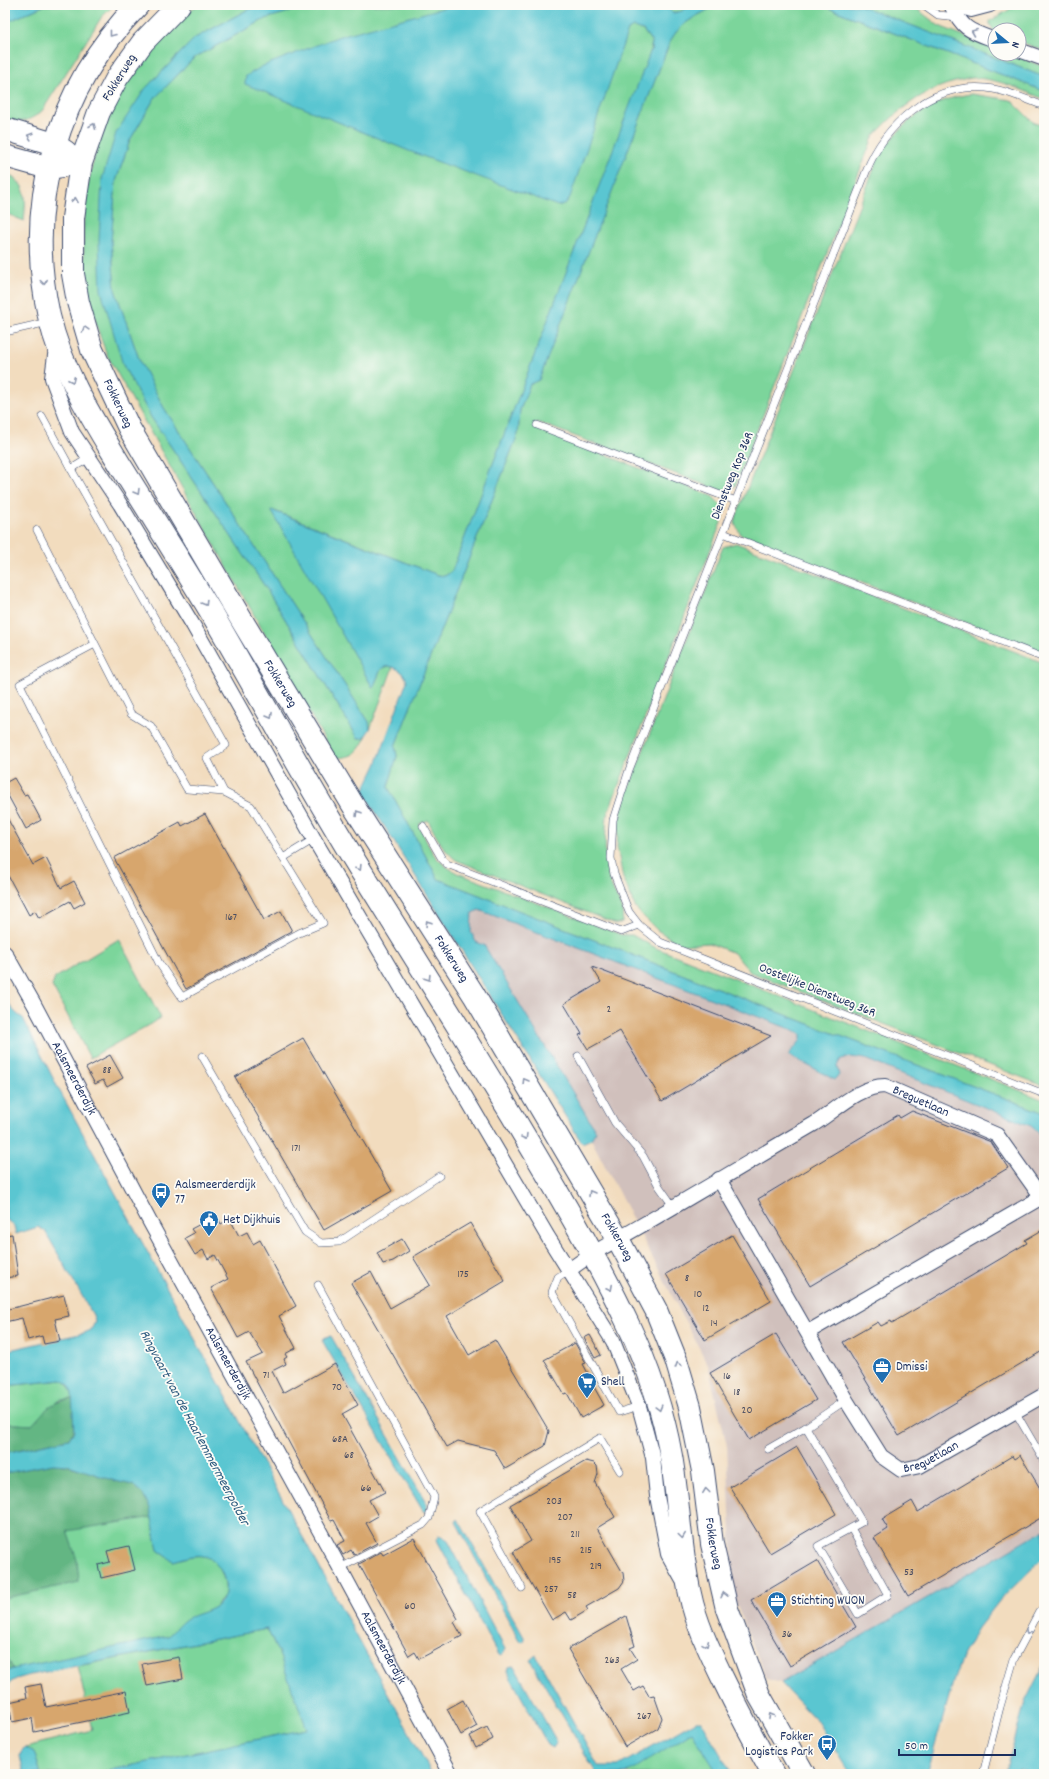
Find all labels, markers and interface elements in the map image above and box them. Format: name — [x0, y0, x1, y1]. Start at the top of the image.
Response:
north arrow — [987, 22, 1027, 62]
one-way arrow — [970, 28, 977, 36]
one-way arrow — [110, 30, 117, 37]
text: N — [1006, 39, 1023, 50]
street label: Fokkerweg — [98, 50, 142, 105]
one-way arrow — [89, 123, 97, 130]
one-way arrow — [26, 132, 33, 141]
one-way arrow — [70, 197, 79, 203]
one-way arrow — [39, 279, 48, 286]
one-way arrow — [81, 325, 90, 332]
one-way arrow — [67, 375, 75, 383]
street label: Fokkerweg — [98, 376, 137, 432]
street label: Dienstweg Kop 36R — [707, 429, 759, 523]
one-way arrow — [133, 488, 140, 495]
one-way arrow — [201, 599, 208, 606]
street label: Fokkerweg — [258, 656, 302, 712]
one-way arrow — [265, 712, 272, 719]
one-way arrow — [355, 810, 363, 817]
one-way arrow — [355, 864, 362, 871]
house number: 167 — [225, 910, 237, 926]
one-way arrow — [425, 920, 432, 927]
street label: Fokkerweg — [429, 932, 473, 987]
street label: Oostelijke Dienstweg 36R — [756, 959, 878, 1023]
one-way arrow — [423, 974, 430, 981]
house number: 2 — [607, 1002, 612, 1018]
street label: Aalsmeerderdijk — [46, 1038, 101, 1119]
house number: 88 — [103, 1063, 111, 1079]
one-way arrow — [522, 1078, 529, 1086]
street label: Breguetlaan — [889, 1081, 952, 1122]
one-way arrow — [521, 1133, 528, 1140]
house number: 171 — [291, 1141, 301, 1157]
place label: Aalsmeerderdijk 77 — [175, 1176, 256, 1210]
bus stop icon: Aalsmeerderdijk 77 — [150, 1181, 172, 1209]
one-way arrow — [588, 1190, 596, 1197]
public building icon: Het Dijkhuis — [198, 1209, 220, 1237]
street label: Fokkerweg — [595, 1210, 638, 1265]
place label: Het Dijkhuis — [223, 1211, 280, 1230]
house number: 175 — [457, 1267, 469, 1283]
house number: 8 — [685, 1271, 689, 1287]
one-way arrow — [605, 1284, 613, 1291]
house number: 10 — [694, 1287, 702, 1303]
house number: 12 — [702, 1301, 710, 1317]
house number: 14 — [711, 1316, 717, 1332]
street label: Aalsmeerderdijk — [200, 1323, 255, 1404]
water label: Ringvaart van de Haarlemmermeerpolder — [134, 1327, 255, 1531]
office icon: Dmissi — [871, 1356, 893, 1384]
place label: Dmissi — [896, 1358, 928, 1377]
one-way arrow — [674, 1361, 683, 1368]
house number: 71 — [263, 1368, 269, 1384]
house number: 16 — [723, 1369, 731, 1385]
supermarket icon: Shell — [576, 1371, 598, 1399]
place label: Shell — [601, 1373, 625, 1392]
house number: 70 — [332, 1380, 342, 1396]
house number: 18 — [734, 1385, 740, 1401]
house number: 20 — [742, 1403, 752, 1419]
one-way arrow — [654, 1404, 663, 1411]
house number: 68A — [332, 1432, 348, 1448]
street label: Breguetlaan — [902, 1436, 962, 1479]
house number: 68 — [344, 1448, 354, 1464]
house number: 66 — [361, 1481, 371, 1497]
one-way arrow — [702, 1488, 711, 1494]
house number: 203 — [546, 1494, 562, 1510]
house number: 207 — [557, 1510, 573, 1526]
street label: Fokkerweg — [699, 1516, 727, 1572]
house number: 211 — [570, 1527, 580, 1543]
one-way arrow — [677, 1533, 686, 1539]
house number: 215 — [580, 1543, 592, 1559]
house number: 195 — [549, 1553, 561, 1569]
house number: 219 — [590, 1559, 602, 1575]
house number: 53 — [904, 1565, 914, 1581]
house number: 257 — [544, 1582, 558, 1598]
house number: 58 — [567, 1588, 577, 1604]
office icon: Stichting WUON — [766, 1590, 788, 1618]
one-way arrow — [720, 1592, 729, 1599]
place label: Stichting WUON — [791, 1592, 865, 1611]
house number: 60 — [404, 1599, 416, 1615]
street label: Aalsmeerderdijk — [355, 1608, 411, 1688]
house number: 36 — [782, 1627, 792, 1643]
one-way arrow — [1025, 1628, 1033, 1636]
one-way arrow — [701, 1639, 709, 1647]
house number: 263 — [604, 1653, 620, 1669]
house number: 267 — [637, 1709, 651, 1725]
one-way arrow — [769, 1713, 776, 1720]
place label: Fokker Logistics Park — [745, 1728, 813, 1762]
scale bar — [899, 1731, 1015, 1757]
bus stop icon: Fokker Logistics Park — [816, 1733, 838, 1761]
text: 50 m — [905, 1738, 928, 1755]

